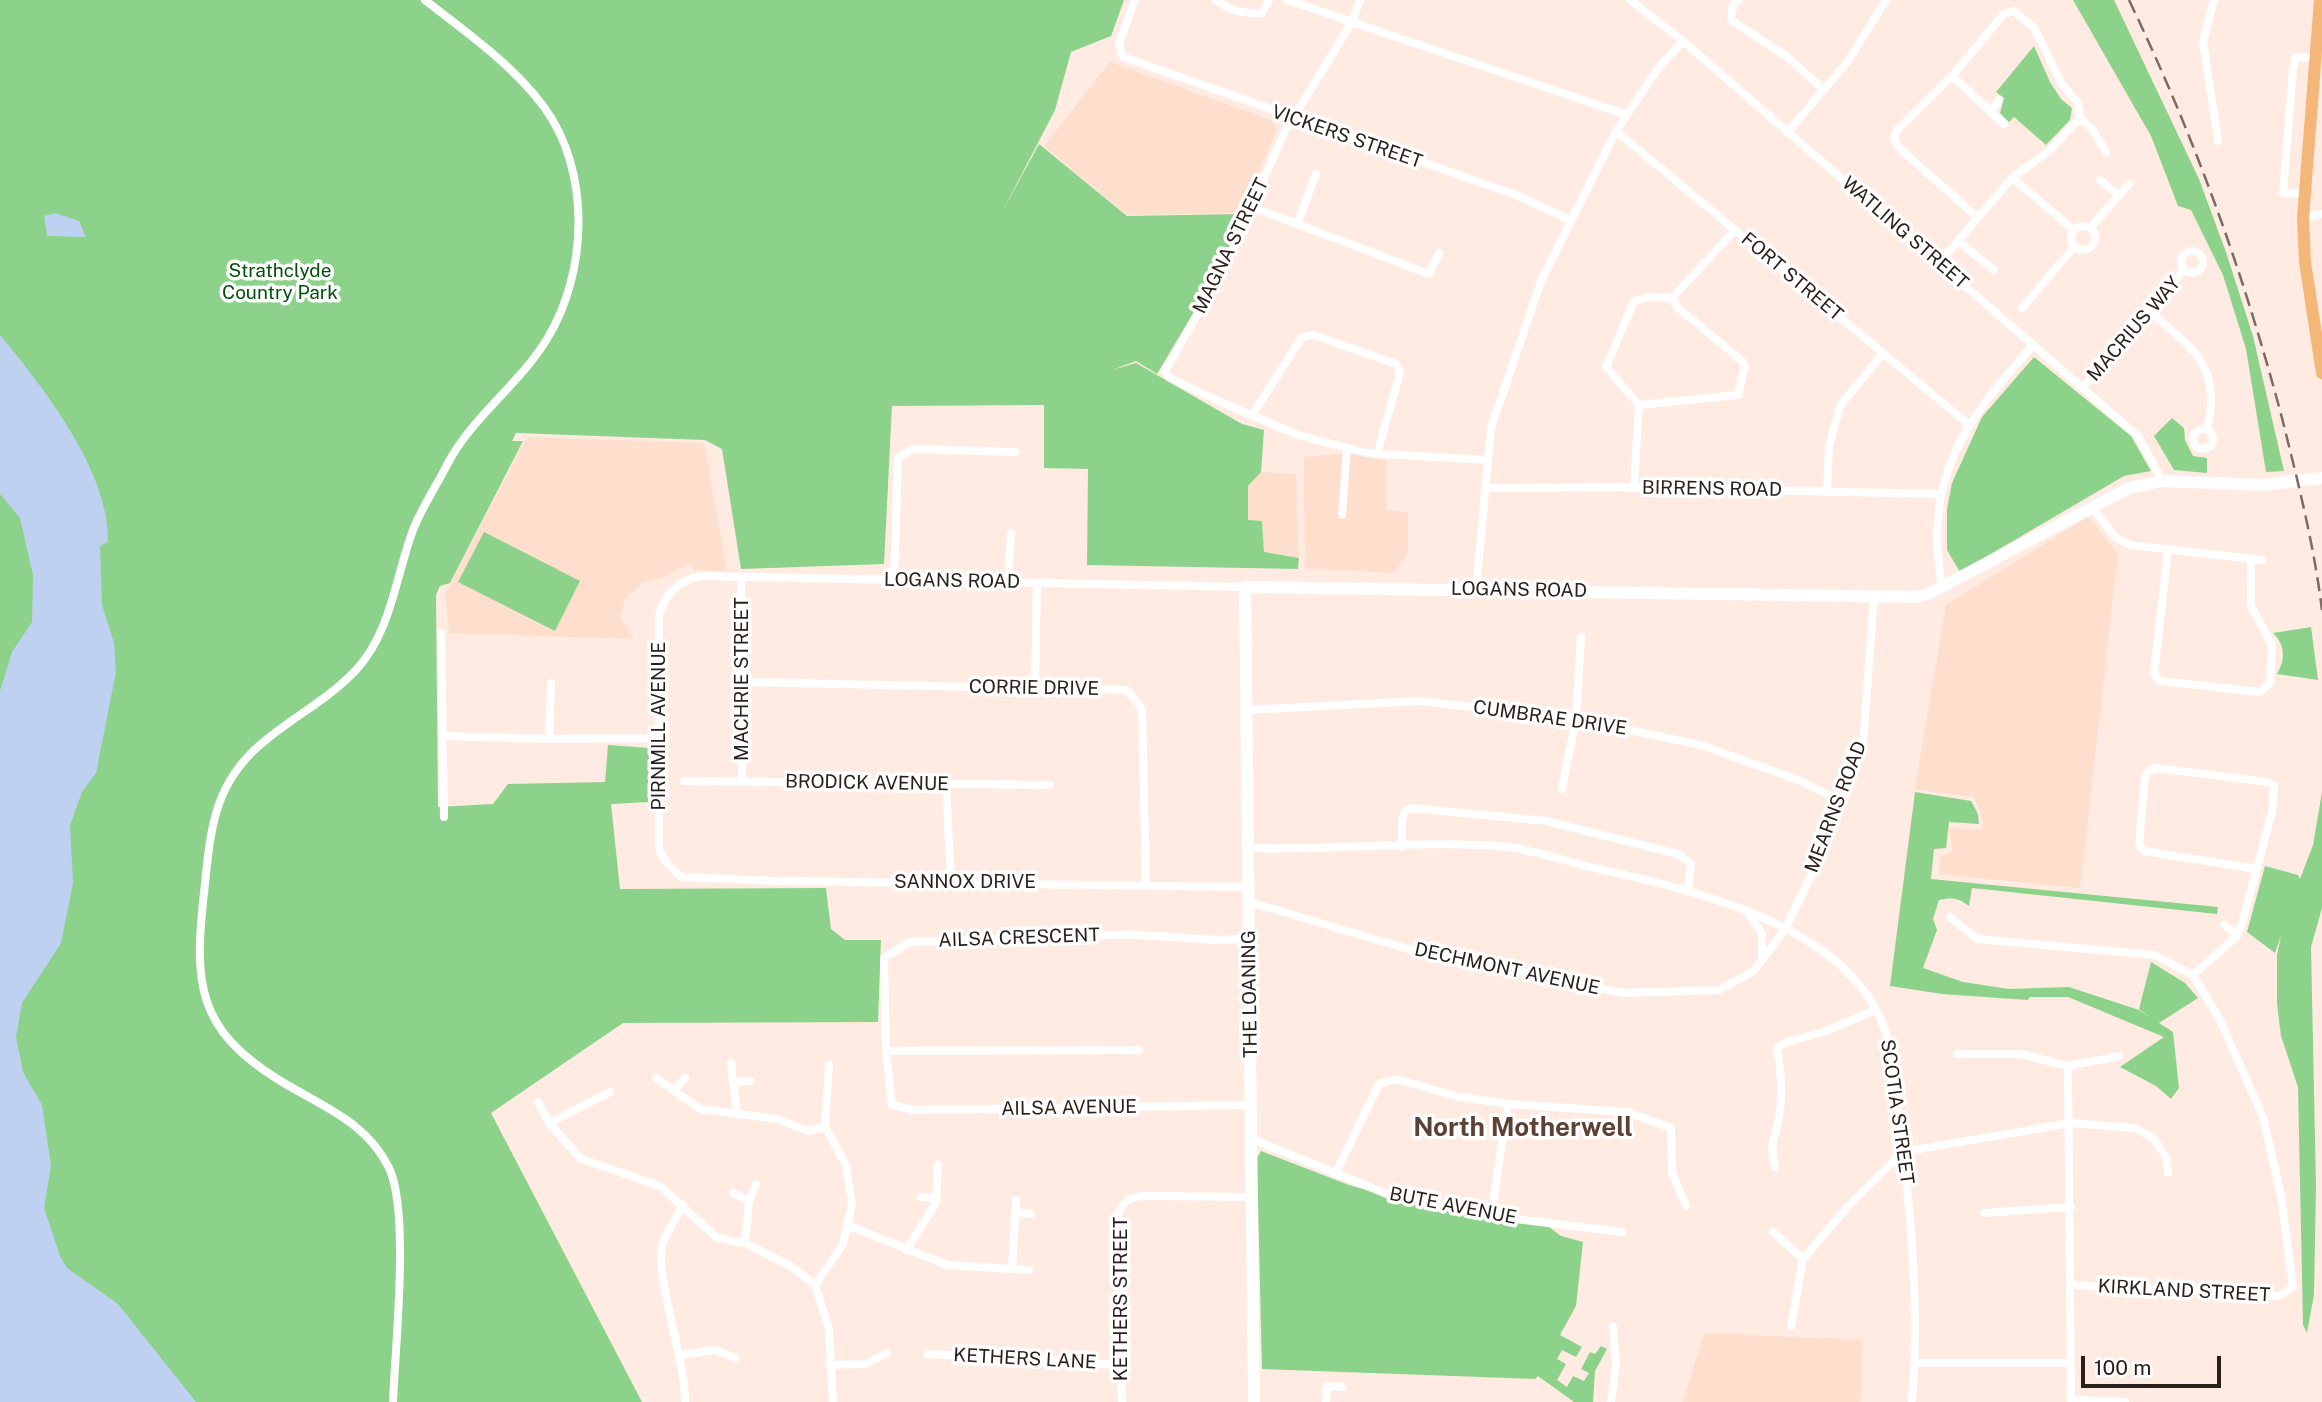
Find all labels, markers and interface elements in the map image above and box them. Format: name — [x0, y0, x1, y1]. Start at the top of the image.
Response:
street label: VICKERS STREET — [1269, 101, 1425, 173]
street label: WATLING STREET — [1837, 172, 1973, 294]
street label: MAGNA STREET — [1188, 175, 1274, 317]
street label: FORT STREET — [1737, 228, 1847, 326]
park label: Strathclyde Country Park — [222, 260, 338, 304]
street label: MACRIUS WAY — [2082, 272, 2186, 386]
street label: BIRRENS ROAD — [1642, 476, 1782, 502]
street label: LOGANS ROAD — [884, 568, 1020, 594]
street label: LOGANS ROAD — [1451, 577, 1587, 603]
street label: MACHRIE STREET — [731, 597, 753, 761]
street label: PIRNMILL AVENUE — [648, 642, 670, 810]
street label: CORRIE DRIVE — [969, 675, 1099, 701]
street label: CUMBRAE DRIVE — [1472, 696, 1628, 740]
street label: MEARNS ROAD — [1800, 738, 1872, 876]
street label: BRODICK AVENUE — [785, 770, 949, 796]
street label: SANNOX DRIVE — [894, 871, 1036, 893]
street label: AILSA CRESCENT — [938, 924, 1100, 952]
street label: THE LOANING — [1237, 930, 1263, 1058]
street label: DECHMONT AVENUE — [1412, 938, 1602, 1000]
street label: SCOTIA STREET — [1876, 1038, 1918, 1186]
street label: AILSA AVENUE — [1001, 1095, 1137, 1121]
district label: North Motherwell — [1413, 1112, 1633, 1144]
street label: BUTE AVENUE — [1387, 1182, 1519, 1230]
street label: KETHERS STREET — [1110, 1217, 1132, 1381]
street label: KIRKLAND STREET — [2097, 1275, 2271, 1307]
scale bar — [2084, 1342, 2224, 1386]
street label: KETHERS LANE — [953, 1344, 1097, 1374]
text: 100 m — [2094, 1355, 2151, 1380]

